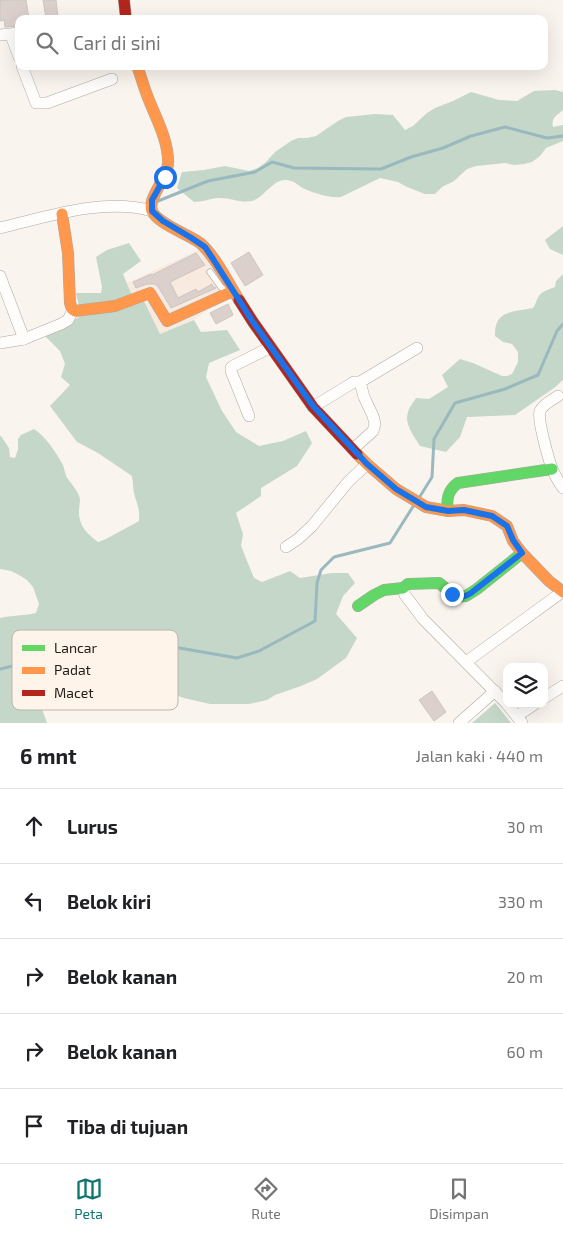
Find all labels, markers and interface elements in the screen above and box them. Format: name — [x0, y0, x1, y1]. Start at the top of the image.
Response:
search box — [15, 15, 548, 70]
icon: search — [33, 29, 61, 57]
text: Cari di sini — [73, 31, 161, 54]
route start — [154, 166, 177, 189]
route end — [441, 583, 464, 606]
legend — [12, 630, 178, 710]
text: Lancar — [54, 639, 98, 656]
text: Padat — [54, 661, 91, 678]
map controls — [503, 663, 548, 708]
button: layers — [503, 663, 548, 708]
text: Macet — [54, 684, 94, 701]
text: 6 mnt — [20, 743, 77, 768]
text: Jalan kaki · 440 m — [416, 746, 543, 765]
icon: ahead — [20, 812, 48, 840]
text: Lurus — [67, 815, 118, 838]
text: 30 m — [507, 817, 543, 836]
icon: left — [20, 887, 48, 915]
text: Belok kiri — [67, 890, 151, 913]
text: 330 m — [498, 892, 543, 911]
icon: right — [20, 962, 48, 990]
text: Belok kanan — [67, 965, 177, 988]
text: 20 m — [507, 967, 543, 986]
icon: right — [20, 1037, 48, 1065]
text: Belok kanan — [67, 1040, 177, 1063]
text: 60 m — [507, 1042, 543, 1061]
icon: arrive — [20, 1112, 48, 1140]
text: Tiba di tujuan — [67, 1115, 188, 1138]
tab: Peta — [74, 1175, 103, 1222]
tab: Rute — [251, 1175, 281, 1222]
tab: Disimpan — [429, 1175, 489, 1222]

